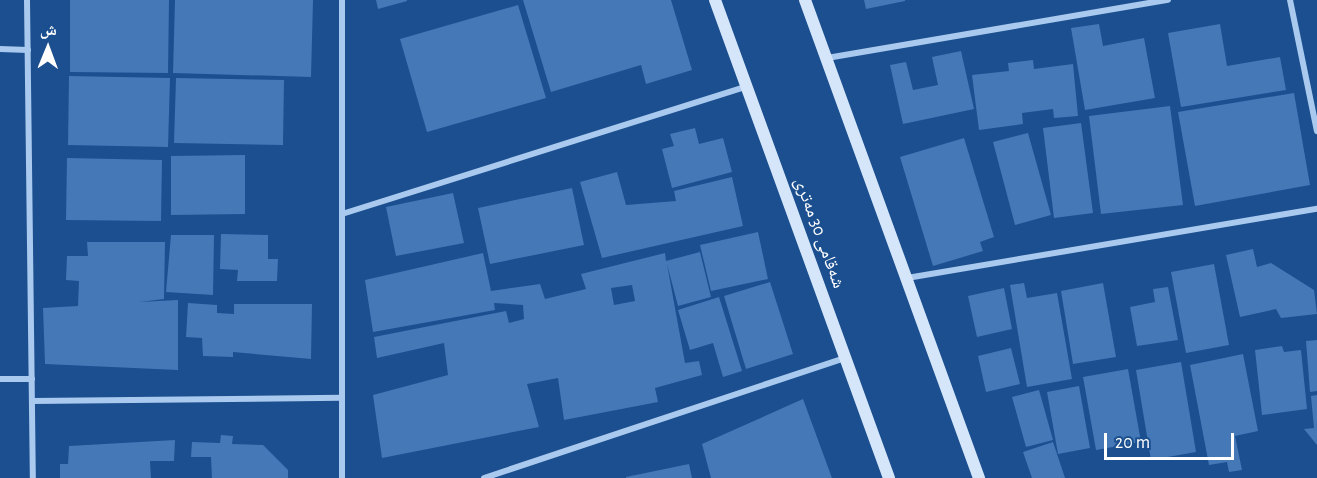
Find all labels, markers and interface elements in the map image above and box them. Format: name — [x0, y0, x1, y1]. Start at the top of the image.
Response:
north arrow — [18, 18, 78, 78]
text: ش — [40, 22, 57, 38]
street label: شەقامی 30 مەتری — [789, 175, 849, 291]
scale bar — [1107, 421, 1238, 459]
text: 20 m — [1115, 434, 1150, 452]

